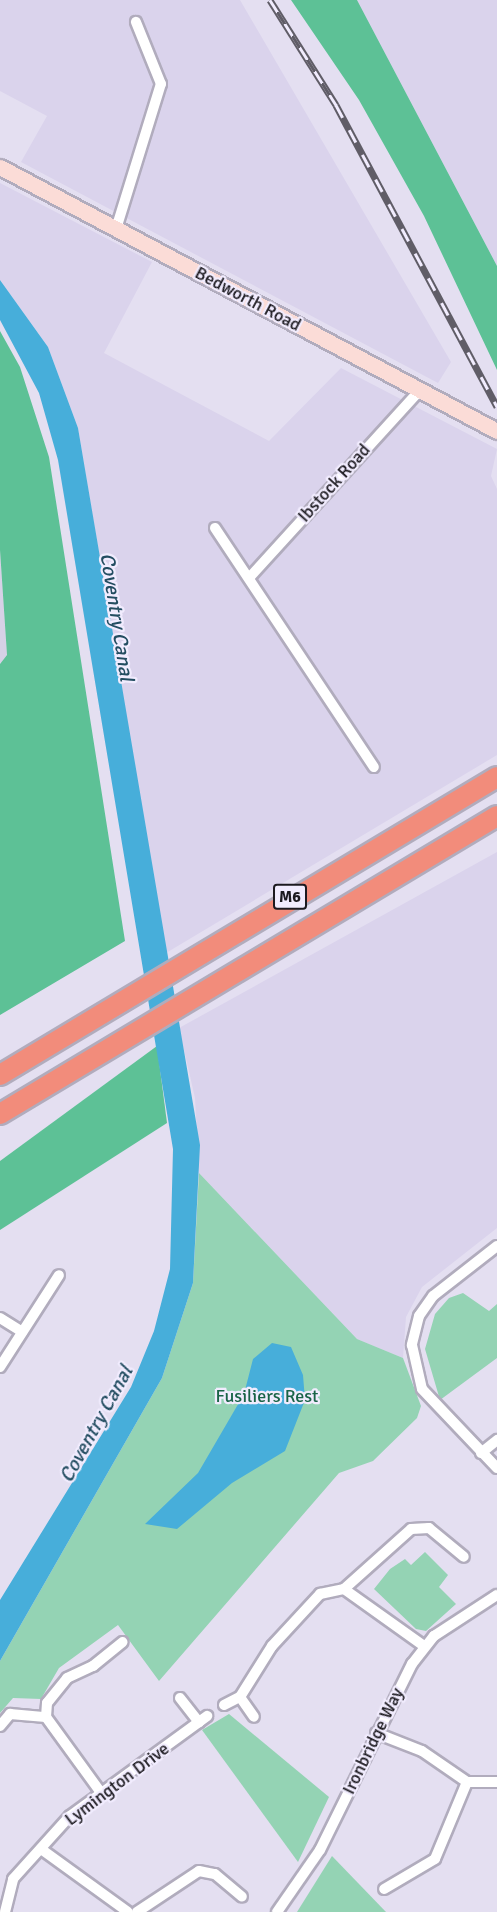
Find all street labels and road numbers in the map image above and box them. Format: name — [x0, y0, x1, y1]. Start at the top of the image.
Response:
street label: Bedworth Road — [191, 262, 305, 336]
street label: Ibstock Road — [293, 439, 375, 527]
road number: M6 — [272, 884, 308, 910]
street label: Ironbridge Way — [338, 1684, 408, 1798]
street label: Lymington Drive — [61, 1738, 173, 1830]

